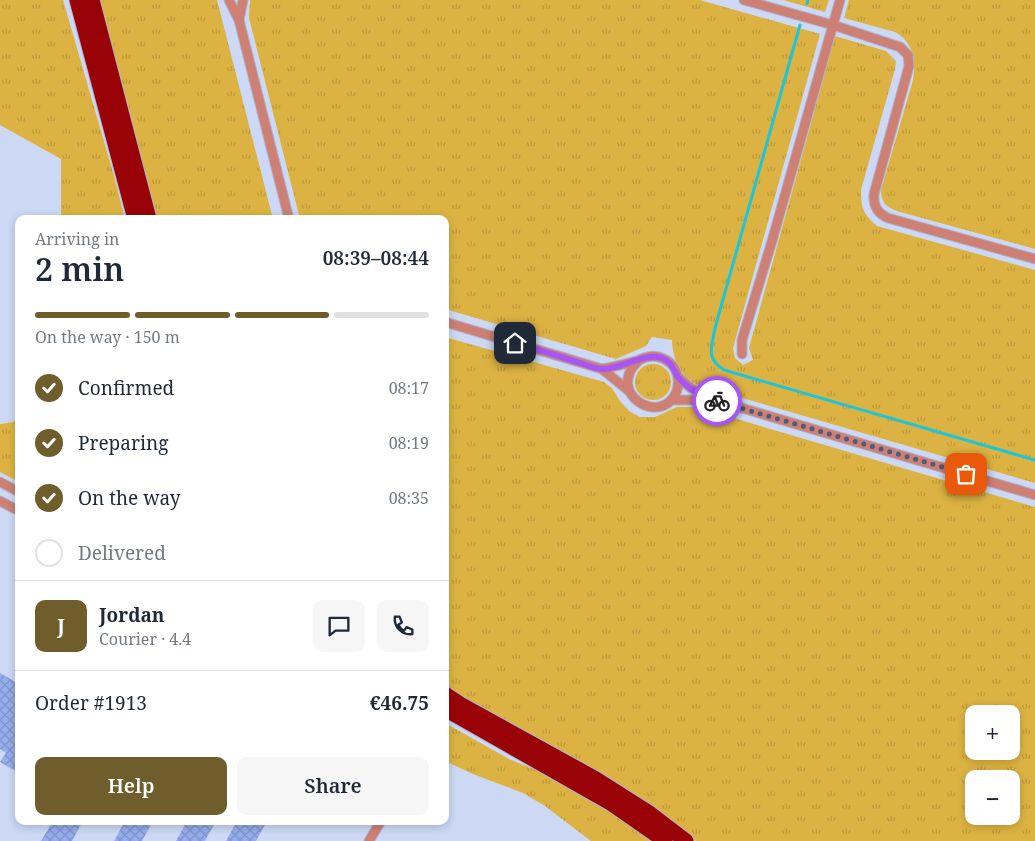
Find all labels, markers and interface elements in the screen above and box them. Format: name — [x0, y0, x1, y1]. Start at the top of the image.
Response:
text: Arriving in — [35, 228, 119, 250]
text: 08:39–08:44 — [323, 245, 429, 271]
text: 2 min — [35, 247, 124, 290]
pin — [494, 322, 536, 364]
text: On the way · 150 m — [35, 326, 180, 348]
icon: home — [501, 329, 529, 357]
icon: check — [35, 374, 63, 402]
text: Confirmed — [78, 375, 174, 401]
courier — [692, 376, 742, 426]
text: 08:17 — [389, 377, 429, 399]
icon: bike — [703, 387, 731, 415]
icon: check — [35, 429, 63, 457]
text: Preparing — [78, 430, 168, 456]
text: 08:19 — [389, 432, 429, 454]
pin — [945, 453, 987, 495]
icon: bag — [952, 460, 980, 488]
icon: check — [35, 484, 63, 512]
text: On the way — [78, 485, 181, 511]
text: 08:35 — [389, 487, 429, 509]
text: Delivered — [78, 540, 166, 566]
button: chat — [313, 600, 365, 652]
button: phone — [377, 600, 429, 652]
text: Jordan — [99, 602, 165, 628]
text: J — [57, 613, 65, 639]
text: Courier · 4.4 — [99, 628, 191, 650]
text: Order #1913 — [35, 690, 147, 716]
text: €46.75 — [370, 690, 429, 716]
map controls — [965, 705, 1020, 825]
button: + — [965, 705, 1020, 760]
button: Help — [35, 757, 227, 815]
button: Share — [237, 757, 429, 815]
button: − — [965, 770, 1020, 825]

